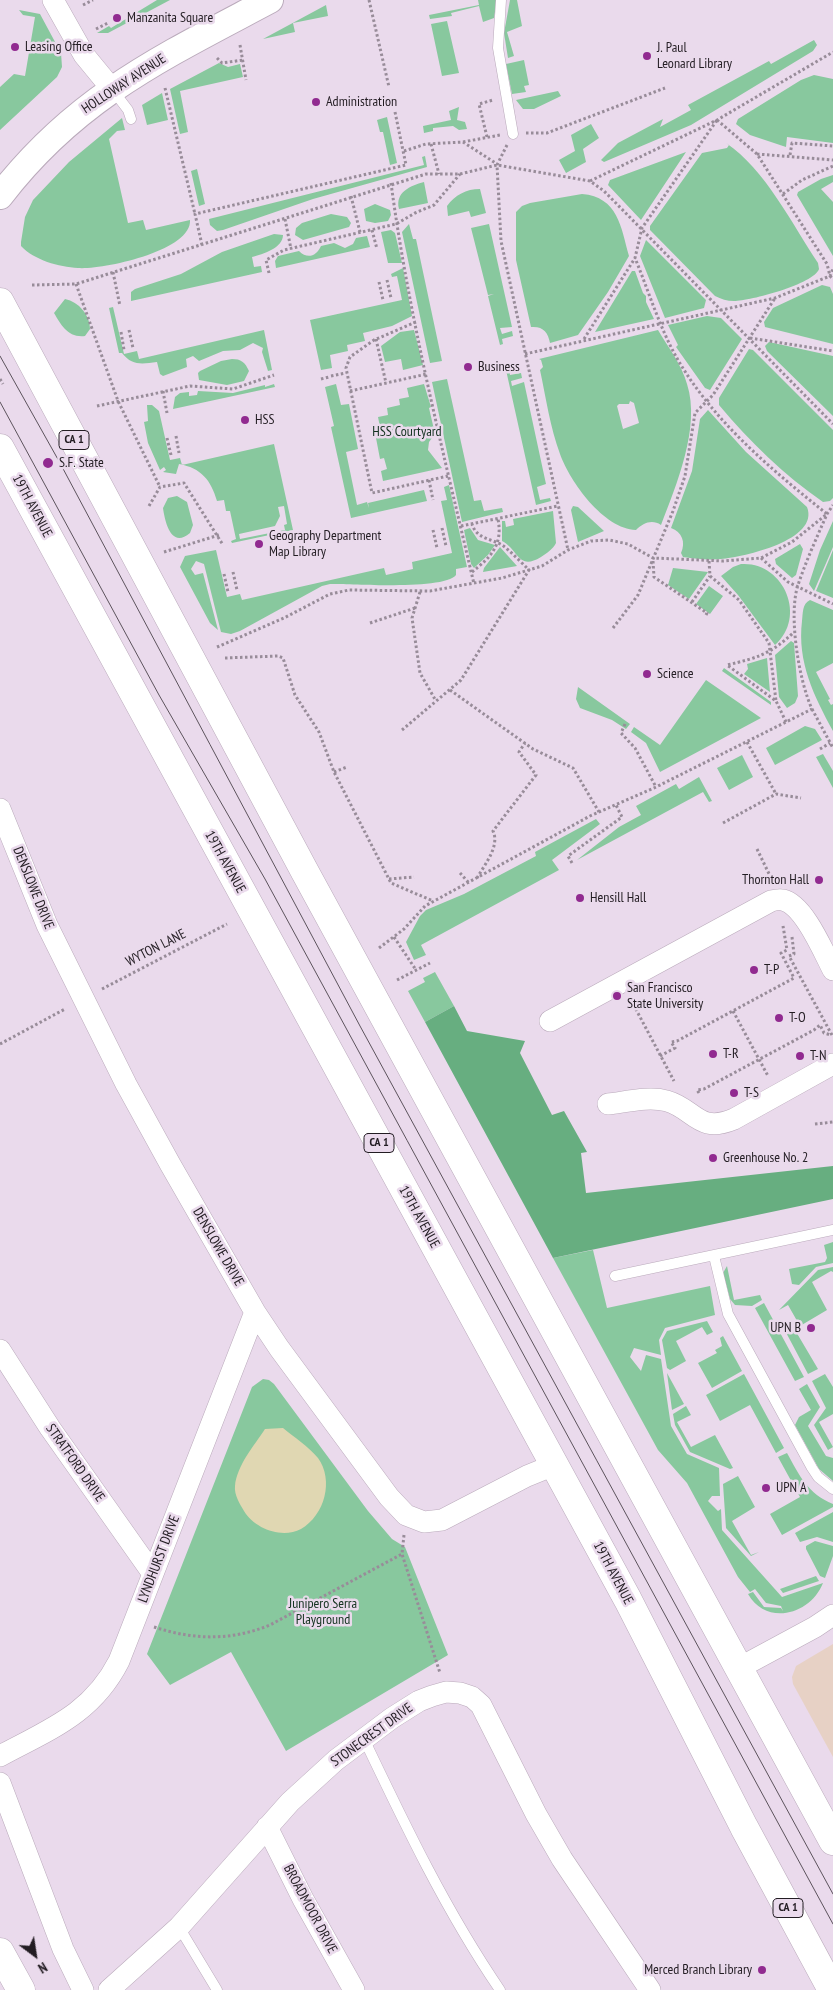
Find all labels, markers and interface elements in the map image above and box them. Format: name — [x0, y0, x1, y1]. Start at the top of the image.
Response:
place label: Manzanita Square — [127, 10, 213, 26]
marker: Manzanita Square — [111, 12, 123, 24]
place label: Leasing Office — [25, 39, 92, 55]
place label: J. Paul Leonard Library — [657, 40, 732, 72]
marker: Leasing Office — [9, 41, 21, 53]
marker: J. Paul Leonard Library — [641, 50, 653, 62]
street label: HOLLOWAY AVENUE — [79, 51, 169, 117]
place label: Administration — [326, 94, 397, 110]
marker: Administration — [310, 96, 322, 108]
place label: Business — [478, 359, 520, 375]
marker: Business — [462, 361, 474, 373]
place label: HSS — [255, 412, 274, 428]
marker: HSS — [239, 414, 251, 426]
park label: HSS Courtyard — [372, 424, 442, 440]
road number: CA 1 — [59, 430, 89, 450]
place label: S.F. State — [59, 455, 104, 471]
marker: S.F. State — [41, 456, 55, 470]
street label: 19TH AVENUE — [8, 472, 56, 540]
place label: Geography Department Map Library — [269, 528, 381, 560]
marker: Geography Department Map Library — [253, 538, 265, 550]
place label: Science — [657, 666, 693, 682]
marker: Science — [641, 668, 653, 680]
street label: 19TH AVENUE — [201, 828, 249, 896]
street label: DENSLOWE DRIVE — [9, 844, 57, 932]
place label: Thornton Hall — [742, 872, 809, 888]
marker: Thornton Hall — [813, 874, 825, 886]
place label: Hensill Hall — [590, 890, 646, 906]
marker: Hensill Hall — [574, 892, 586, 904]
street label: WYTON LANE — [123, 926, 189, 970]
place label: T-P — [764, 962, 779, 978]
marker: T-P — [748, 964, 760, 976]
place label: San Francisco State University — [627, 980, 703, 1012]
marker: San Francisco State University — [611, 990, 623, 1002]
place label: T-O — [789, 1010, 806, 1026]
marker: T-O — [773, 1012, 785, 1024]
place label: T-R — [723, 1046, 739, 1062]
marker: T-R — [707, 1048, 719, 1060]
place label: T-N — [810, 1048, 826, 1064]
marker: T-N — [794, 1050, 806, 1062]
place label: T-S — [744, 1085, 759, 1101]
marker: T-S — [728, 1087, 740, 1099]
road number: CA 1 — [364, 1134, 394, 1152]
place label: Greenhouse No. 2 — [723, 1150, 808, 1166]
marker: Greenhouse No. 2 — [707, 1152, 719, 1164]
street label: 19TH AVENUE — [395, 1183, 443, 1251]
street label: DENSLOWE DRIVE — [189, 1205, 247, 1289]
place label: UPN B — [770, 1320, 801, 1336]
marker: UPN B — [805, 1322, 817, 1334]
street label: STRATFORD DRIVE — [42, 1421, 108, 1505]
place label: UPN A — [776, 1480, 807, 1496]
marker: UPN A — [760, 1482, 772, 1494]
street label: LYNDHURST DRIVE — [135, 1513, 183, 1605]
street label: 19TH AVENUE — [589, 1539, 637, 1607]
park label: Junipero Serra Playground — [289, 1596, 357, 1628]
street label: STONECREST DRIVE — [328, 1700, 416, 1770]
street label: BROADMOOR DRIVE — [280, 1862, 340, 1956]
road number: CA 1 — [773, 1899, 803, 1918]
north arrow — [10, 1930, 60, 1980]
text: N — [35, 1958, 51, 1978]
place label: Merced Branch Library — [644, 1962, 752, 1978]
marker: Merced Branch Library — [756, 1964, 768, 1976]

